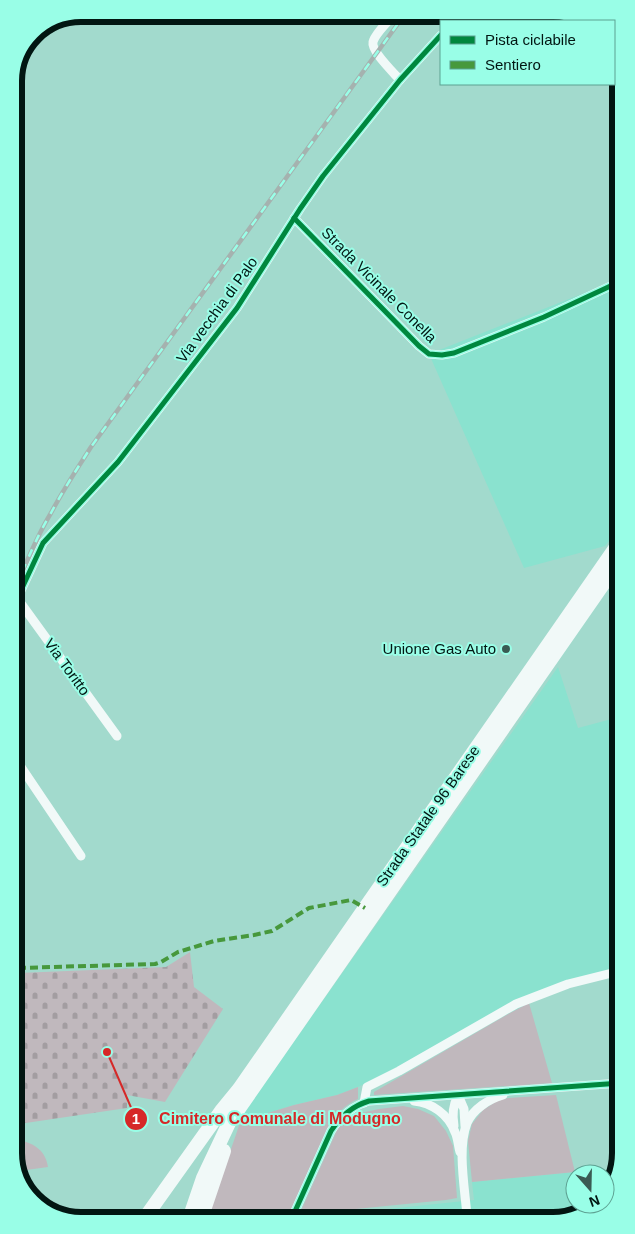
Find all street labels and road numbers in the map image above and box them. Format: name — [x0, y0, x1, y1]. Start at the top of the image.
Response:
street label: Strada Vicinale Conella — [318, 224, 441, 346]
street label: Via vecchia di Palo — [173, 254, 261, 366]
street label: Via Toritto — [41, 635, 94, 698]
street label: Strada Statale 96 Barese — [373, 742, 483, 889]

